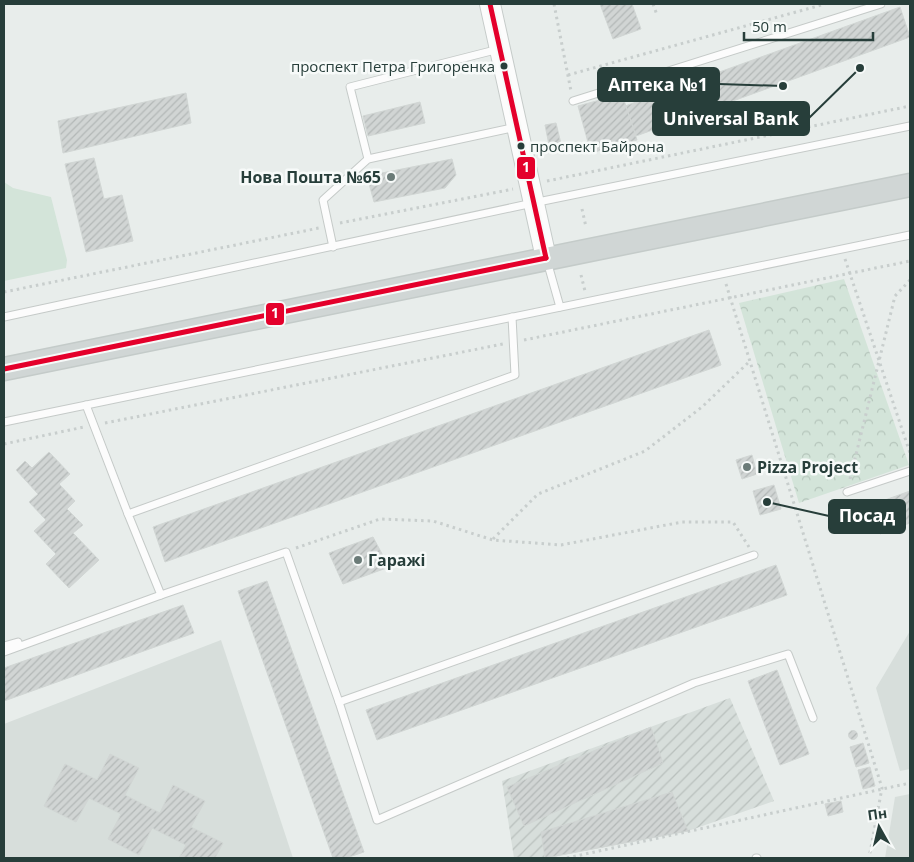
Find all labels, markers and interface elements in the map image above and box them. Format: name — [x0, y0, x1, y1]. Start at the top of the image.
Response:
scale bar — [744, 10, 873, 42]
text: 50 m — [752, 16, 787, 36]
place label: проспект Петра Григоренка — [291, 56, 495, 76]
marker: проспект Петра Григоренка — [499, 61, 509, 71]
callout: Аптека №1 — [598, 68, 719, 101]
text: Аптека №1 — [608, 72, 708, 96]
callout: Universal Bank — [653, 102, 809, 135]
text: Universal Bank — [663, 106, 800, 130]
place label: проспект Байрона — [530, 136, 664, 156]
marker: проспект Байрона — [516, 141, 526, 151]
line badge: 1 — [516, 156, 536, 180]
text: 1 — [522, 157, 530, 176]
place label: Нова Пошта №65 — [240, 166, 381, 188]
marker: Нова Пошта №65 — [385, 171, 397, 183]
line badge: 1 — [265, 302, 285, 326]
text: 1 — [271, 303, 279, 322]
place label: Pizza Project — [757, 456, 858, 478]
marker: Pizza Project — [741, 461, 753, 473]
callout: Посад — [829, 500, 905, 533]
text: Посад — [839, 503, 895, 527]
place label: Гаражі — [368, 549, 425, 571]
marker: Гаражі — [352, 554, 364, 566]
north arrow — [854, 802, 904, 852]
text: Пн — [866, 803, 888, 824]

